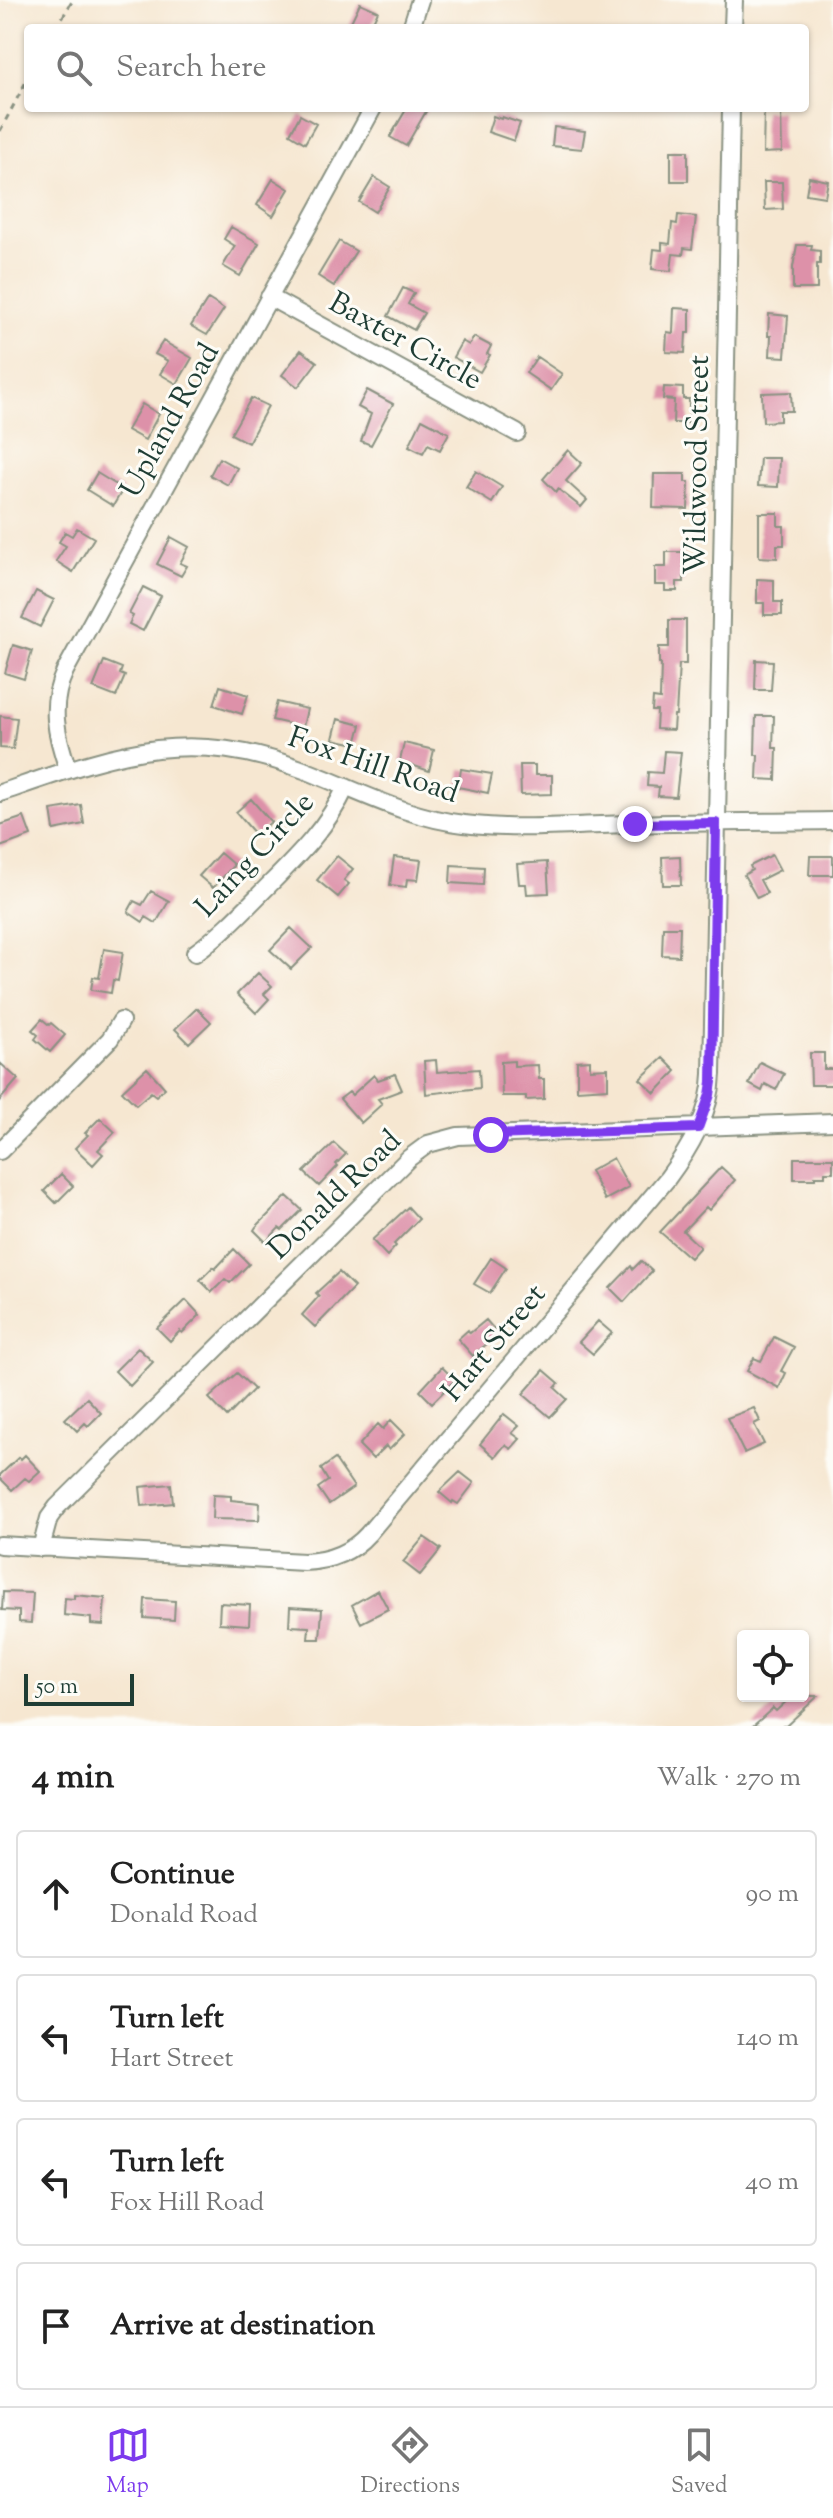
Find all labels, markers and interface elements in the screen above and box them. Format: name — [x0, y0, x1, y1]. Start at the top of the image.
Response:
search box — [24, 24, 809, 112]
icon: search — [52, 46, 96, 90]
text: Search here — [116, 47, 266, 90]
street label: Baxter Circle — [320, 282, 489, 402]
street label: Upland Road — [111, 336, 232, 507]
street label: Wildwood Street — [675, 355, 722, 575]
street label: Fox Hill Road — [282, 717, 464, 816]
street label: Laing Circle — [186, 783, 325, 928]
route end — [617, 806, 653, 842]
route start — [473, 1117, 509, 1153]
street label: Donald Road — [259, 1121, 412, 1271]
street label: Hart Street — [433, 1275, 557, 1412]
map controls — [737, 1630, 809, 1702]
button: locate — [737, 1630, 809, 1702]
scale bar — [24, 1670, 134, 1706]
text: 50 m — [36, 1672, 78, 1704]
text: 4 min — [32, 1754, 114, 1803]
text: Walk · 270 m — [657, 1760, 801, 1797]
text: Continue — [110, 1854, 235, 1897]
icon: ahead — [34, 1872, 78, 1916]
text: 90 m — [746, 1876, 799, 1913]
text: Donald Road — [110, 1897, 258, 1934]
text: Turn left — [110, 1998, 224, 2041]
icon: left — [34, 2016, 78, 2060]
text: 140 m — [736, 2020, 799, 2057]
text: Hart Street — [110, 2041, 234, 2078]
text: Turn left — [110, 2142, 224, 2185]
icon: left — [34, 2160, 78, 2204]
text: 40 m — [745, 2164, 799, 2201]
text: Fox Hill Road — [110, 2185, 264, 2222]
icon: arrive — [34, 2304, 78, 2348]
text: Arrive at destination — [110, 2305, 375, 2348]
tab: Map — [106, 2423, 150, 2503]
tab: Directions — [361, 2423, 460, 2503]
tab: Saved — [671, 2423, 727, 2503]

